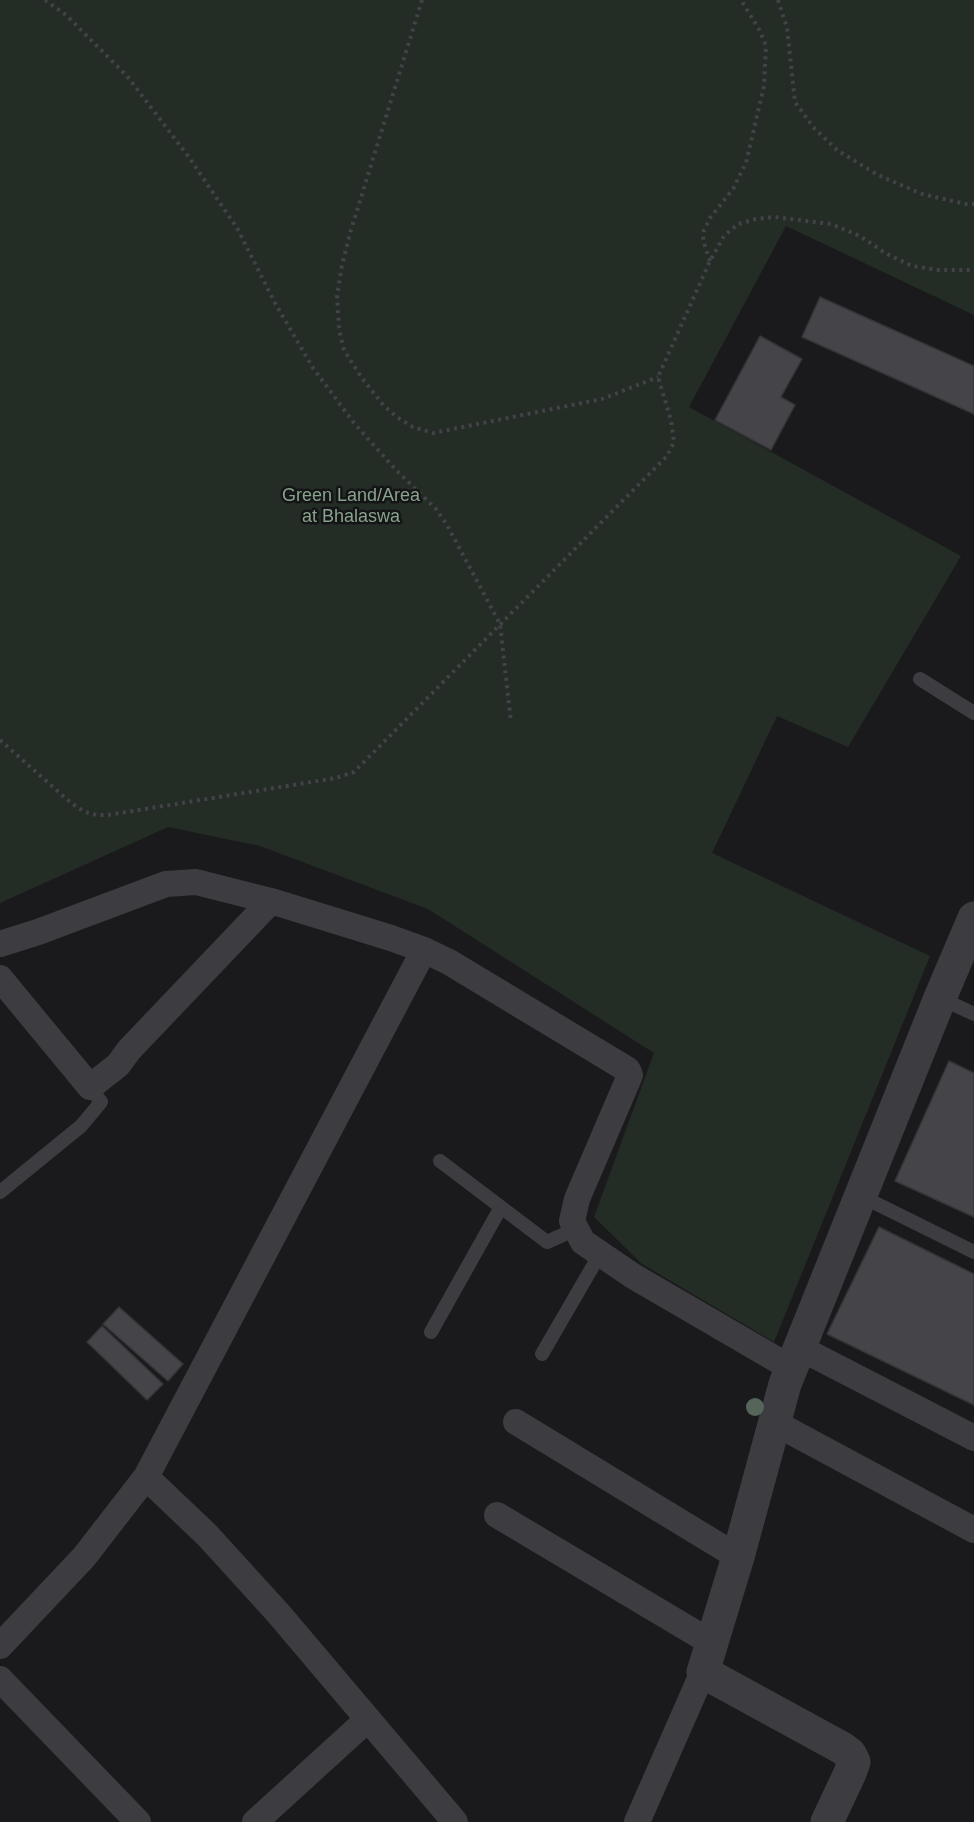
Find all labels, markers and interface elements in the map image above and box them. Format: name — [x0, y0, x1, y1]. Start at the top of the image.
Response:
park label: Green Land/Area at Bhalaswa — [282, 485, 420, 528]

